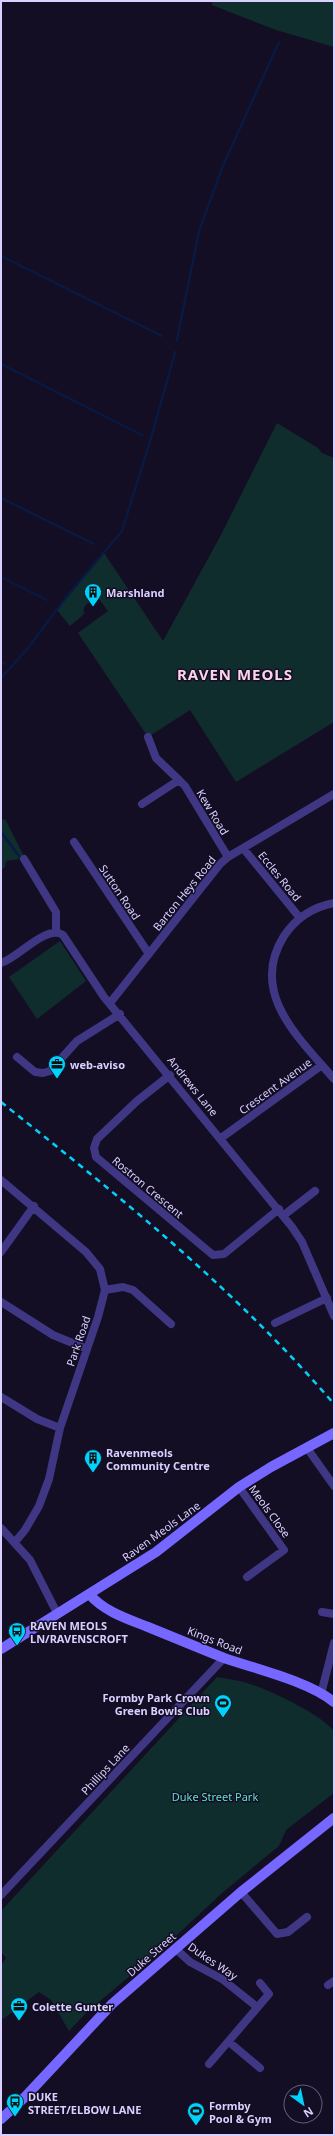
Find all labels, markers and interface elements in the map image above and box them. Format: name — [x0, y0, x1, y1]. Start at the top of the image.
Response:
building icon: Marshland — [83, 582, 103, 607]
place label: Marshland — [106, 585, 165, 600]
district label: RAVEN MEOLS — [177, 664, 293, 684]
street label: Kew Road — [194, 786, 232, 838]
street label: Eccles Road — [255, 848, 305, 904]
street label: Barton Heys Road — [149, 852, 219, 934]
street label: Sutton Road — [96, 861, 144, 923]
street label: Andrews Lane — [164, 1053, 222, 1119]
office icon: web-aviso — [47, 1054, 67, 1079]
street label: Crescent Avenue — [236, 1055, 314, 1117]
place label: web-aviso — [70, 1057, 125, 1072]
street label: Rostron Crescent — [109, 1153, 187, 1221]
street label: Park Road — [62, 1314, 94, 1368]
place label: Ravenmeols Community Centre — [106, 1445, 210, 1473]
building icon: Ravenmeols Community Centre — [83, 1448, 103, 1473]
street label: Meols Close — [246, 1482, 294, 1540]
street label: Raven Meols Lane — [119, 1498, 203, 1564]
place label: RAVEN MEOLS LN/RAVENSCROFT — [30, 1618, 128, 1646]
bus stop icon: RAVEN MEOLS LN/RAVENSCROFT — [7, 1621, 27, 1646]
street label: Kings Road — [185, 1623, 245, 1657]
place label: Formby Park Crown Green Bowls Club — [103, 1690, 210, 1718]
sports icon: Formby Park Crown Green Bowls Club — [213, 1693, 233, 1718]
street label: Phillips Lane — [77, 1740, 133, 1798]
park label: Duke Street Park — [172, 1789, 258, 1804]
street label: Duke Street — [123, 1928, 179, 1980]
street label: Dukes Way — [185, 1939, 241, 1983]
office icon: Colette Gunter — [9, 1996, 29, 2021]
place label: Colette Gunter — [32, 1999, 113, 2014]
north arrow — [283, 2084, 323, 2124]
place label: DUKE STREET/ELBOW LANE — [28, 2089, 141, 2117]
bus stop icon: DUKE STREET/ELBOW LANE — [5, 2092, 25, 2117]
place label: Formby Pool & Gym — [209, 2098, 272, 2126]
sports icon: Formby Pool & Gym — [186, 2101, 206, 2126]
text: N — [301, 2104, 317, 2122]

